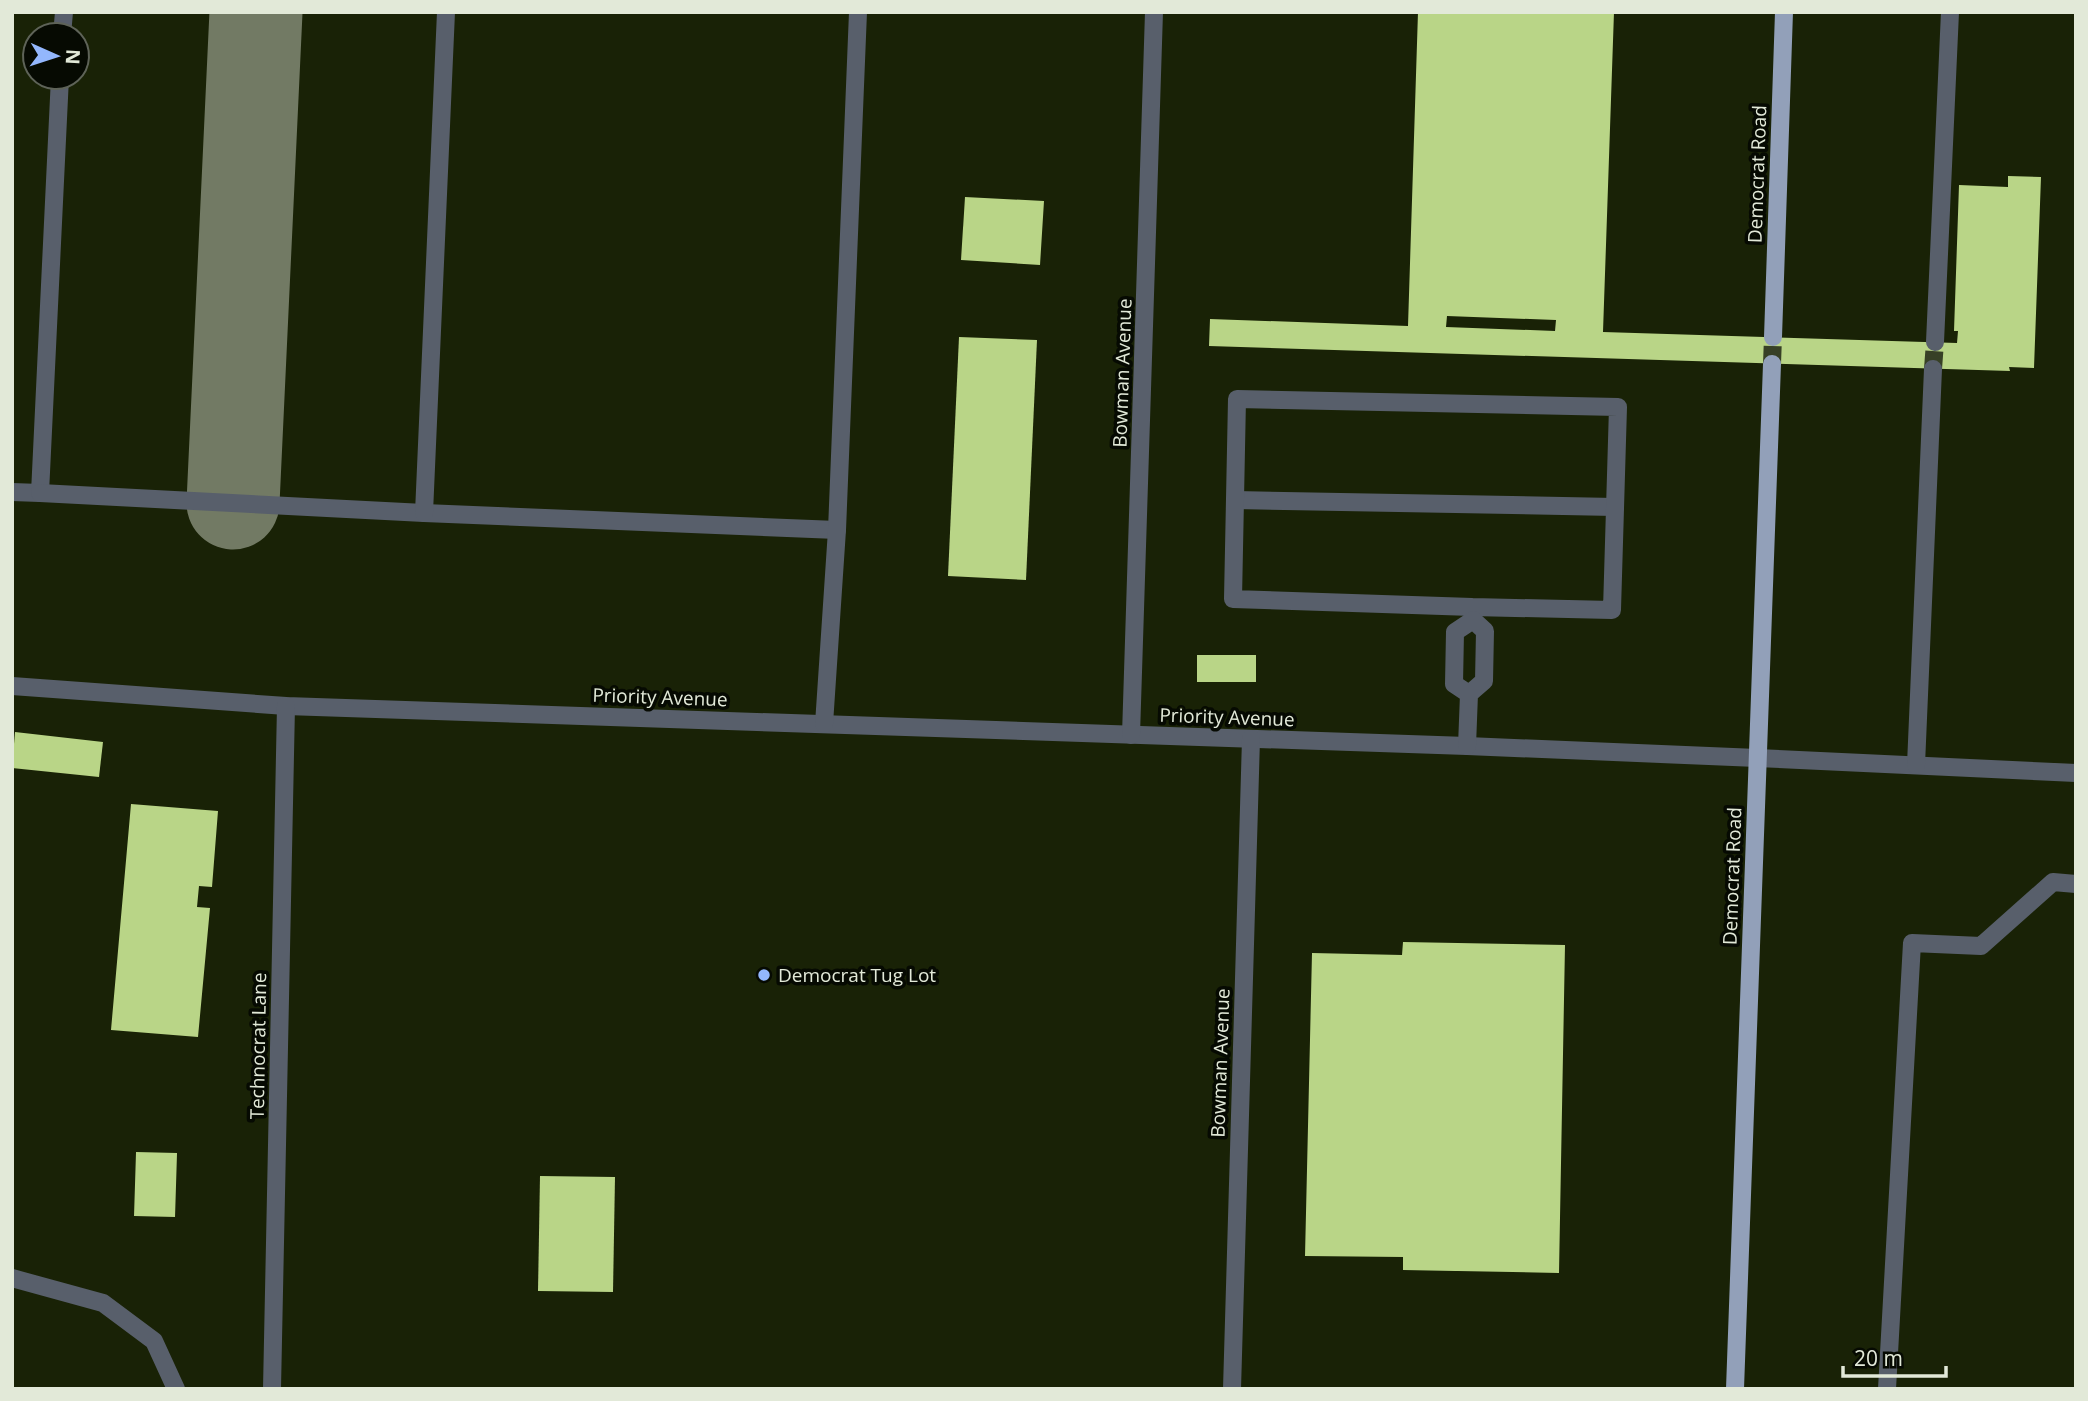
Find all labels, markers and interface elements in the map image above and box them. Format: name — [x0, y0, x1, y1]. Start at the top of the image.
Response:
north arrow — [21, 21, 91, 91]
text: N — [60, 48, 86, 65]
street label: Democrat Road — [1742, 105, 1772, 243]
street label: Bowman Avenue — [1106, 298, 1138, 448]
street label: Priority Avenue — [592, 682, 728, 712]
street label: Priority Avenue — [1159, 702, 1295, 732]
street label: Democrat Road — [1717, 807, 1747, 945]
place label: Democrat Tug Lot — [778, 962, 936, 988]
marker: Democrat Tug Lot — [756, 967, 772, 983]
street label: Technocrat Lane — [244, 972, 272, 1120]
street label: Bowman Avenue — [1204, 988, 1236, 1138]
scale bar — [1843, 1334, 1946, 1378]
text: 20 m — [1854, 1344, 1903, 1372]

